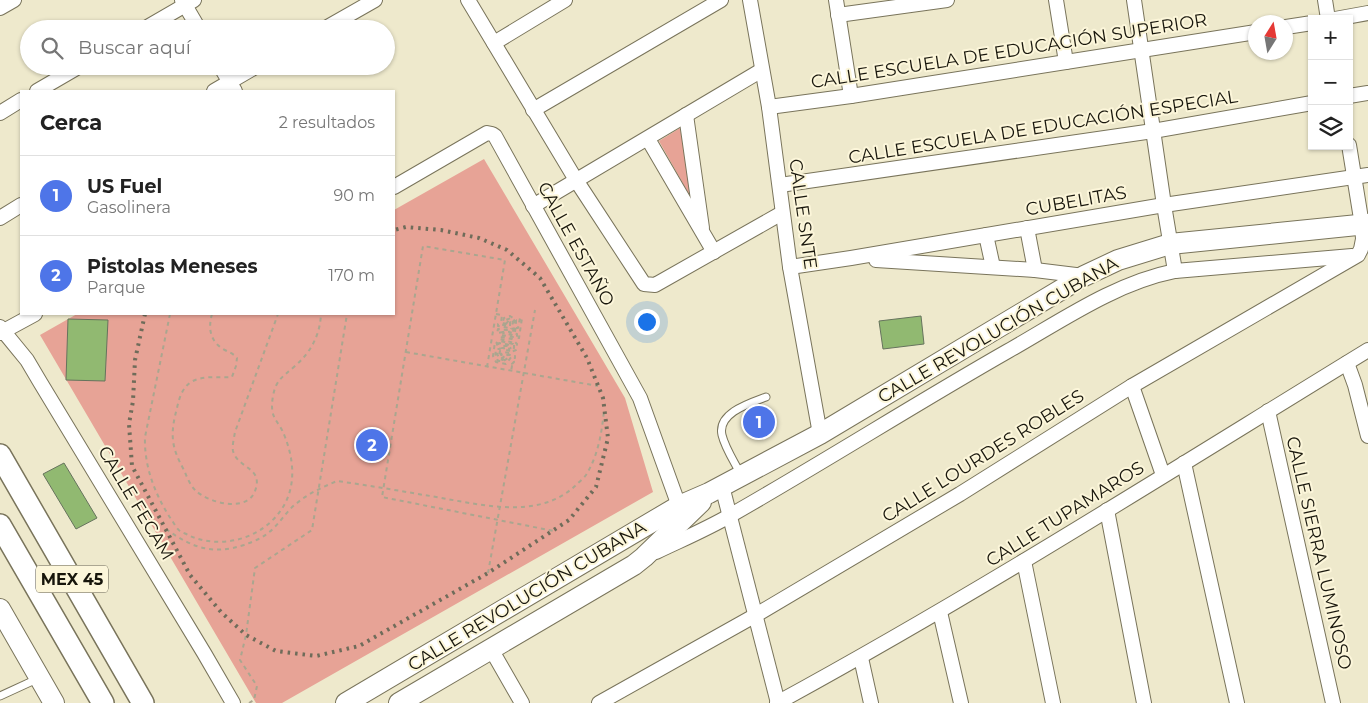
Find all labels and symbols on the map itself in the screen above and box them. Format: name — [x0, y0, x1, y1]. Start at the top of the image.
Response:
street label: CALLE ESCUELA DE EDUCACIÓN SUPERIOR — [809, 9, 1209, 93]
north arrow — [1248, 15, 1293, 60]
street label: CALLE ESCUELA DE EDUCACIÓN ESPECIAL — [847, 85, 1240, 169]
street label: CALLE SNTE — [784, 157, 822, 271]
street label: CALLE ESTAÑO — [533, 178, 619, 310]
street label: CUBELITAS — [1024, 181, 1128, 221]
street label: CALLE REVOLUCIÓN CUBANA — [874, 252, 1122, 408]
your location — [634, 309, 660, 335]
street label: CALLE LOURDES ROBLES — [878, 385, 1088, 527]
pin: 1 — [743, 403, 775, 441]
pin: 2 — [356, 426, 388, 464]
street label: CALLE SIERRA LUMINOSO — [1281, 434, 1357, 672]
street label: CALLE FECAM — [93, 442, 179, 564]
street label: CALLE TUPAMAROS — [982, 456, 1148, 572]
street label: CALLE REVOLUCIÓN CUBANA — [404, 516, 650, 676]
road number: MEX 45 — [36, 566, 108, 592]

